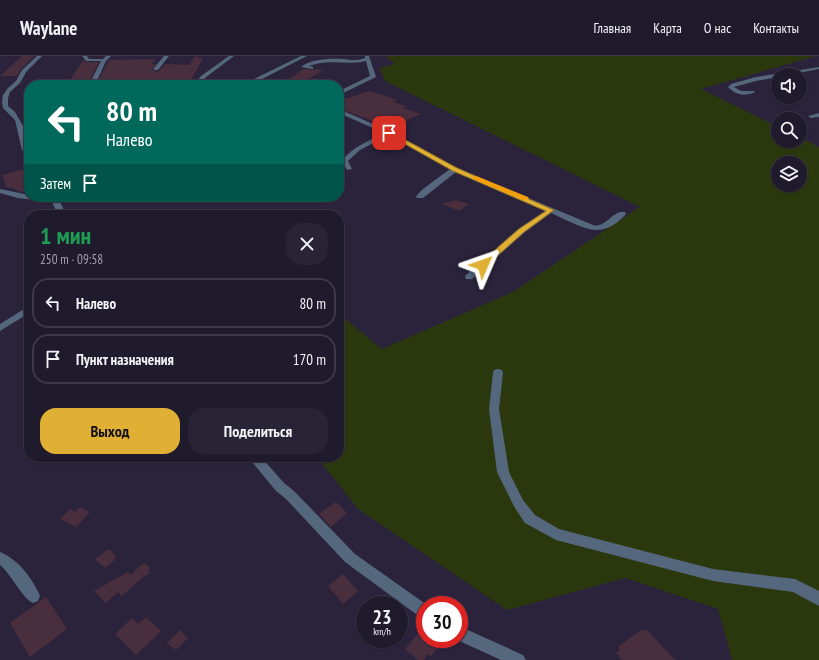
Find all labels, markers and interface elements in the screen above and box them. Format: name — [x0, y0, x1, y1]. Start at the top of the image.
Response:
text: Waylane — [20, 16, 77, 40]
text: Главная — [593, 19, 631, 37]
text: Карта — [653, 19, 682, 37]
text: О нас — [704, 19, 731, 37]
text: Контакты — [753, 19, 799, 37]
map controls — [771, 68, 807, 192]
button: sound — [771, 68, 807, 104]
text: 80 m — [106, 92, 157, 129]
icon: left — [40, 96, 92, 148]
button: search — [771, 112, 807, 148]
pin — [372, 116, 406, 150]
icon: arrive — [378, 122, 400, 144]
text: Налево — [106, 128, 153, 151]
button: layers — [771, 156, 807, 192]
icon: arrive — [79, 172, 101, 194]
text: Затем — [40, 174, 71, 193]
text: 1 мин — [40, 220, 91, 251]
button: close — [286, 223, 328, 265]
position arrow — [462, 244, 504, 286]
text: 250 m · 09:58 — [40, 251, 103, 268]
icon: left — [42, 292, 64, 314]
text: Налево — [76, 294, 116, 313]
text: 80 m — [300, 294, 326, 313]
icon: arrive — [42, 348, 64, 370]
text: Пункт назначения — [76, 350, 174, 369]
text: 170 m — [293, 350, 326, 369]
button: Выход — [40, 408, 180, 454]
button: Поделиться — [188, 408, 328, 454]
speed limit sign: 30 — [416, 596, 468, 648]
text: 23 — [372, 604, 392, 630]
text: km/h — [373, 625, 391, 638]

